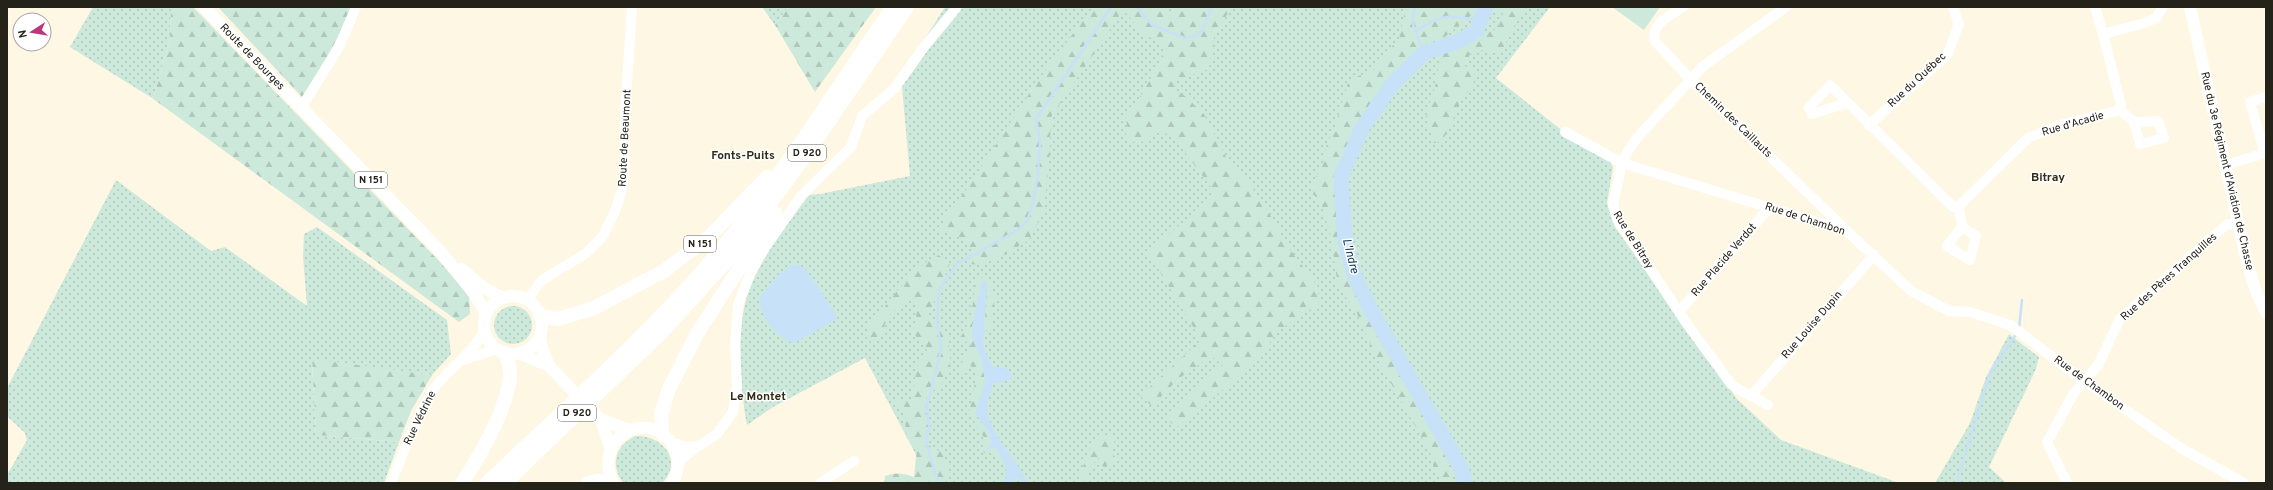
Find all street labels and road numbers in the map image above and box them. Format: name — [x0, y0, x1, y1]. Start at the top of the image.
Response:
street label: Route de Bourges — [217, 21, 287, 93]
street label: Rue du Québec — [1885, 49, 1949, 111]
street label: Rue du 3e Régiment d'Aviation de Chasse — [2197, 70, 2257, 272]
street label: Chemin des Caillauts — [1691, 79, 1775, 161]
street label: Route de Beaumont — [615, 89, 635, 187]
street label: Rue d'Acadie — [2040, 108, 2106, 140]
road number: D 920 — [788, 145, 826, 161]
road number: N 151 — [355, 172, 387, 188]
street label: Rue de Chambon — [1763, 199, 1847, 239]
street label: Rue de Bitray — [1610, 208, 1656, 272]
street label: Rue Placide Verdot — [1688, 220, 1760, 300]
street label: Rue des Pères Tranquilles — [2118, 230, 2220, 324]
road number: N 151 — [684, 236, 716, 252]
street label: Rue Louise Dupin — [1779, 288, 1845, 362]
street label: Rue de Chambon — [2051, 353, 2127, 413]
street label: Rue Védrine — [401, 388, 439, 448]
road number: D 920 — [558, 405, 596, 421]

